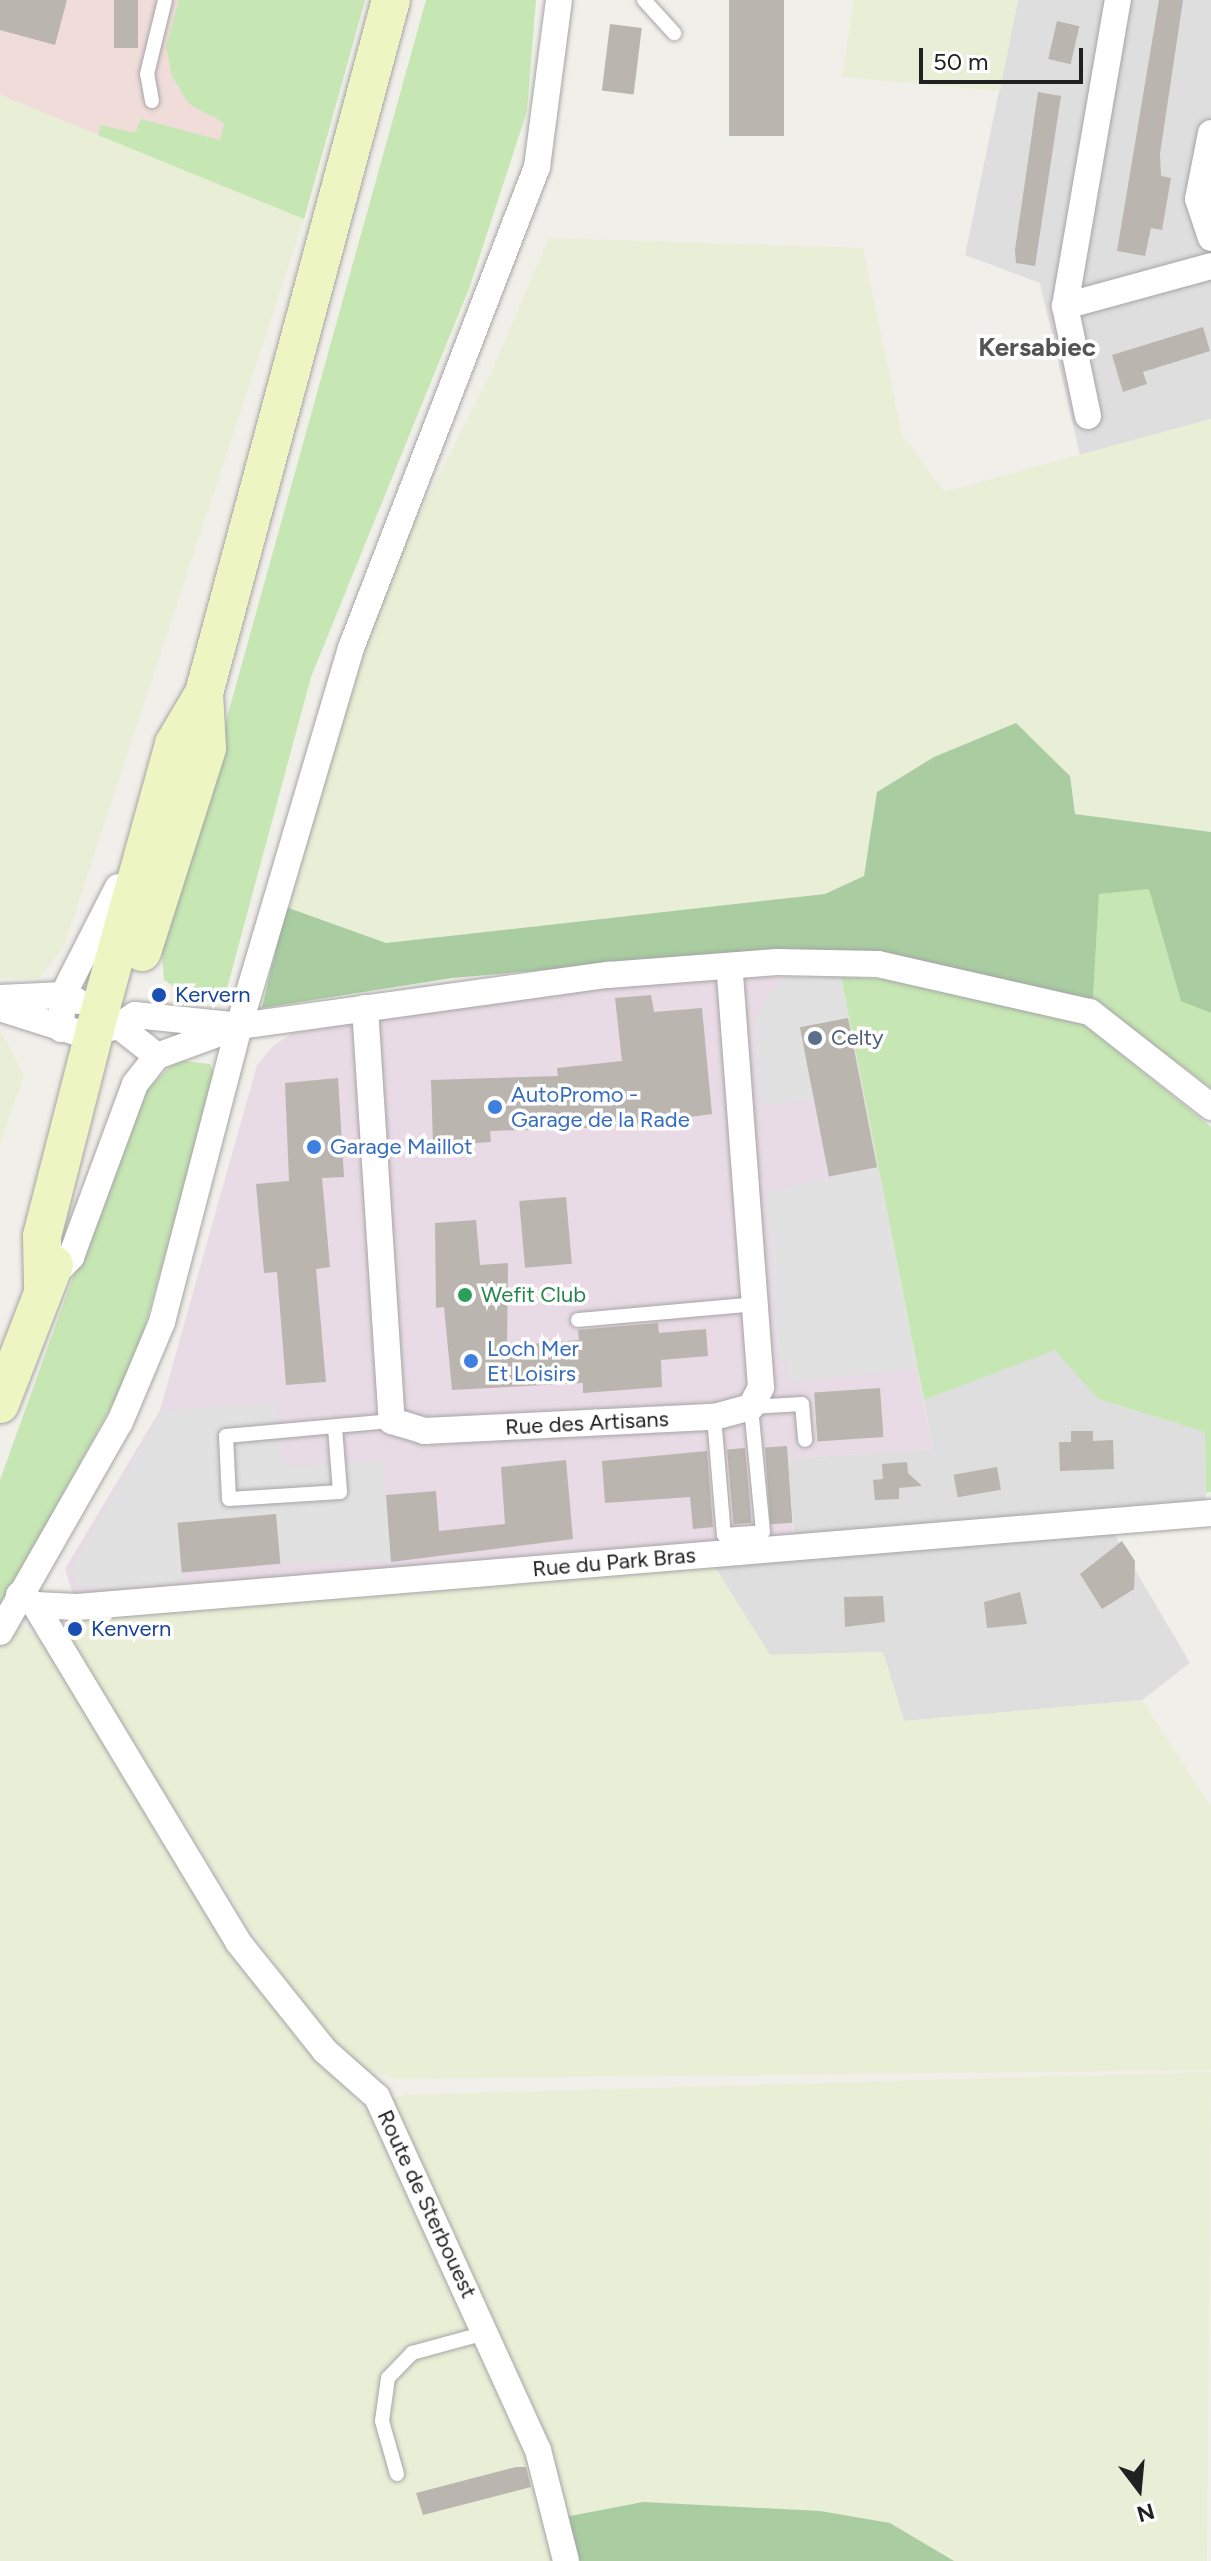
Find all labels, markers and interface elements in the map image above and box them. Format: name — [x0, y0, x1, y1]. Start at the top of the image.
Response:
scale bar — [923, 32, 1087, 82]
text: 50 m — [933, 47, 989, 76]
district label: Kersabiec — [978, 332, 1096, 364]
place label: Kervern — [175, 982, 251, 1008]
marker: Kervern — [150, 986, 168, 1004]
place label: Celty — [831, 1025, 884, 1051]
marker: Celty — [806, 1029, 824, 1047]
place label: AutoPromo - Garage de la Rade — [511, 1081, 690, 1132]
marker: AutoPromo - Garage de la Rade — [486, 1098, 504, 1116]
place label: Garage Maillot — [330, 1134, 473, 1160]
marker: Garage Maillot — [305, 1138, 323, 1156]
place label: Wefit Club — [481, 1282, 586, 1308]
marker: Wefit Club — [456, 1286, 474, 1304]
place label: Loch Mer Et Loisirs — [487, 1335, 579, 1386]
marker: Loch Mer Et Loisirs — [462, 1352, 480, 1370]
street label: Rue des Artisans — [505, 1406, 669, 1440]
street label: Rue du Park Bras — [531, 1542, 697, 1582]
place label: Kenvern — [91, 1616, 171, 1642]
marker: Kenvern — [66, 1620, 84, 1638]
street label: Route de Sterbouest — [372, 2106, 482, 2302]
north arrow — [1099, 2449, 1179, 2529]
text: N — [1134, 2497, 1158, 2528]

